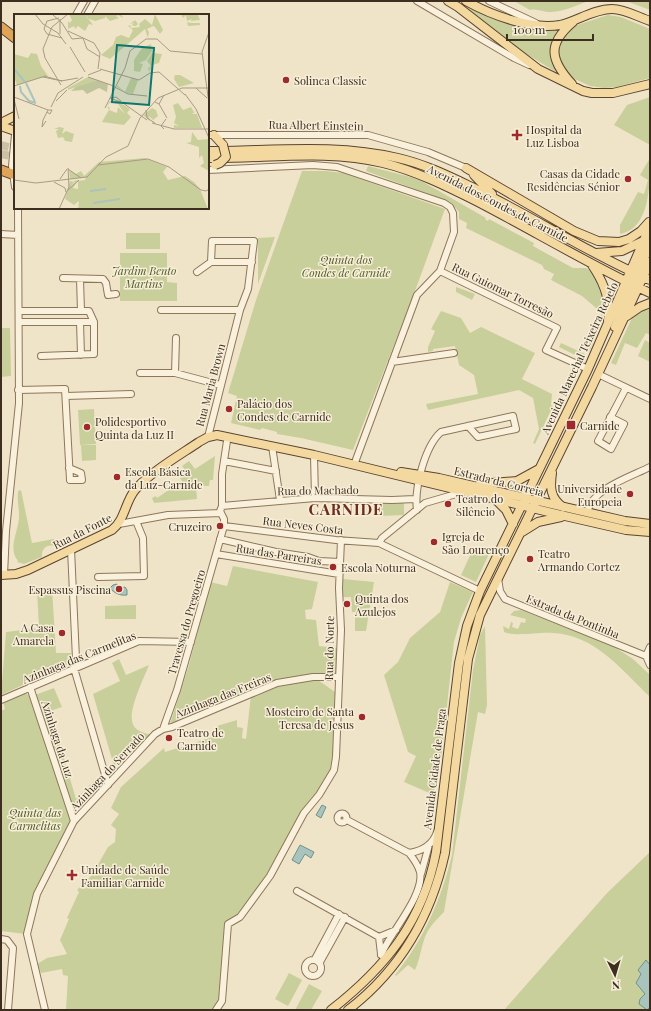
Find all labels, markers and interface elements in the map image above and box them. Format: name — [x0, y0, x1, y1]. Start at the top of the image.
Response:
inset map — [14, 14, 209, 209]
scale bar — [507, 16, 593, 42]
text: 100 m — [513, 21, 546, 37]
place label: Solinca Classic — [294, 73, 367, 88]
marker: Solinca Classic — [281, 75, 291, 85]
street label: Rua Albert Einstein — [268, 117, 364, 133]
place label: Hospital da Luz Lisboa — [526, 122, 582, 150]
marker: Hospital da Luz Lisboa — [511, 129, 523, 141]
street label: Avenida dos Condes de Carnide — [424, 160, 571, 245]
place label: Casas da Cidade Residências Sénior — [527, 166, 620, 194]
marker: Casas da Cidade Residências Sénior — [623, 174, 633, 184]
park label: Quinta dos Condes de Carnide — [302, 252, 390, 280]
street label: Rua Guiomar Torresão — [450, 259, 556, 321]
park label: Jardim Bento Martins — [112, 263, 176, 291]
street label: Avenida Marechal Teixeira Rebelo — [537, 280, 621, 437]
street label: Rua Maria Brown — [192, 341, 228, 428]
place label: Palácio dos Condes de Carnide — [237, 396, 332, 424]
marker: Palácio dos Condes de Carnide — [224, 404, 234, 414]
place label: Polidesportivo Quinta da Luz II — [95, 414, 174, 442]
place label: Carnide — [580, 418, 620, 433]
marker: Carnide — [565, 419, 577, 431]
marker: Polidesportivo Quinta da Luz II — [82, 422, 92, 432]
street label: Estrada da Correia — [452, 463, 546, 500]
place label: Escola Básica da Luz-Carnide — [125, 464, 203, 492]
marker: Escola Básica da Luz-Carnide — [112, 472, 122, 482]
place label: Universidade Europeia — [557, 481, 623, 509]
street label: Rua do Machado — [277, 482, 359, 498]
marker: Universidade Europeia — [625, 489, 635, 499]
place label: Teatro do Silêncio — [456, 491, 503, 519]
district label: CARNIDE — [308, 499, 384, 519]
marker: Teatro do Silêncio — [443, 499, 453, 509]
street label: Rua da Fonte — [50, 510, 114, 552]
street label: Rua Neves Costa — [262, 513, 345, 537]
place label: Cruzeiro — [168, 519, 212, 534]
marker: Cruzeiro — [215, 521, 225, 531]
place label: Igreja de São Lourenço — [442, 529, 509, 557]
marker: Igreja de São Lourenço — [429, 537, 439, 547]
street label: Rua das Parreiras — [235, 540, 323, 568]
place label: Teatro Armando Cortez — [537, 546, 620, 574]
marker: Teatro Armando Cortez — [525, 554, 535, 564]
place label: Escola Noturna — [341, 560, 416, 575]
marker: Escola Noturna — [328, 562, 338, 572]
street label: Travessa do Pregoeiro — [164, 568, 208, 676]
place label: Espassus Piscina — [28, 582, 112, 597]
marker: Espassus Piscina — [114, 584, 124, 594]
street label: Estrada da Pontinha — [524, 590, 622, 642]
place label: Quinta dos Azulejos — [354, 591, 409, 619]
marker: Quinta dos Azulejos — [342, 599, 352, 609]
street label: Rua do Norte — [321, 615, 337, 680]
place label: A Casa Amarela — [12, 620, 55, 648]
street label: Azinhaga das Carmelitas — [19, 627, 138, 687]
marker: A Casa Amarela — [57, 628, 67, 638]
street label: Azinhaga das Freiras — [172, 669, 273, 721]
street label: Azinhaga da Luz — [38, 698, 78, 779]
place label: Mosteiro de Santa Teresa de Jesus — [265, 704, 355, 732]
street label: Avenida Cidade de Praga — [419, 707, 449, 831]
marker: Mosteiro de Santa Teresa de Jesus — [357, 712, 367, 722]
place label: Teatro de Carnide — [177, 725, 224, 753]
street label: Azinhaga do Serrado — [66, 729, 147, 814]
marker: Teatro de Carnide — [164, 733, 174, 743]
park label: Quinta das Carmelitas — [8, 805, 62, 833]
place label: Unidade de Saúde Familiar Carnide — [81, 862, 170, 890]
marker: Unidade de Saúde Familiar Carnide — [66, 869, 78, 881]
north arrow — [595, 955, 635, 995]
text: N — [611, 978, 621, 993]

